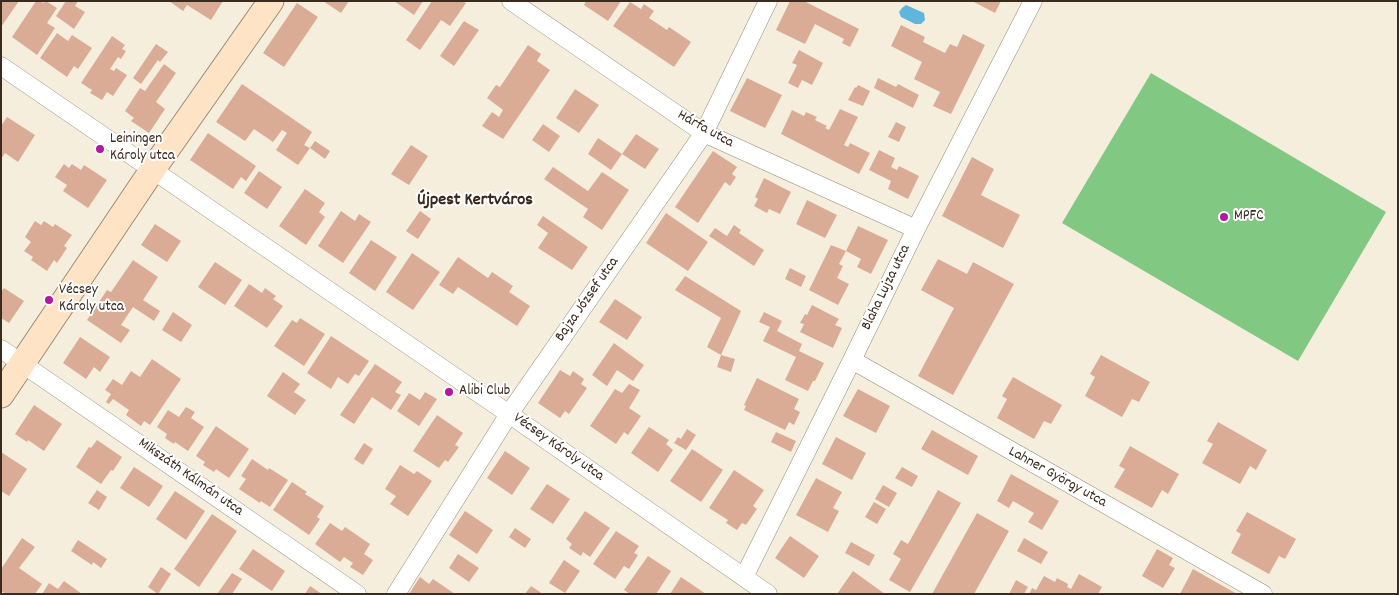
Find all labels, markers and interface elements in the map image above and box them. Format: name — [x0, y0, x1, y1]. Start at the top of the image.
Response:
street label: Hárfa utca — [674, 107, 736, 153]
place label: Leiningen Károly utca — [110, 131, 175, 166]
marker: Leiningen Károly utca — [94, 143, 106, 155]
district label: Újpest Kertváros — [417, 191, 533, 213]
place label: MPFC — [1234, 208, 1264, 226]
marker: MPFC — [1218, 211, 1230, 223]
street label: Blaha Lujza utca — [859, 242, 915, 334]
street label: Bajza József utca — [552, 254, 624, 346]
place label: Vécsey Károly utca — [59, 282, 124, 317]
marker: Vécsey Károly utca — [43, 294, 55, 306]
place label: Alibi Club — [459, 383, 510, 401]
marker: Alibi Club — [443, 386, 455, 398]
street label: Vécsey Károly utca — [509, 410, 607, 486]
street label: Mikszáth Kálmán utca — [134, 435, 246, 521]
street label: Lahner György utca — [1005, 444, 1109, 512]

